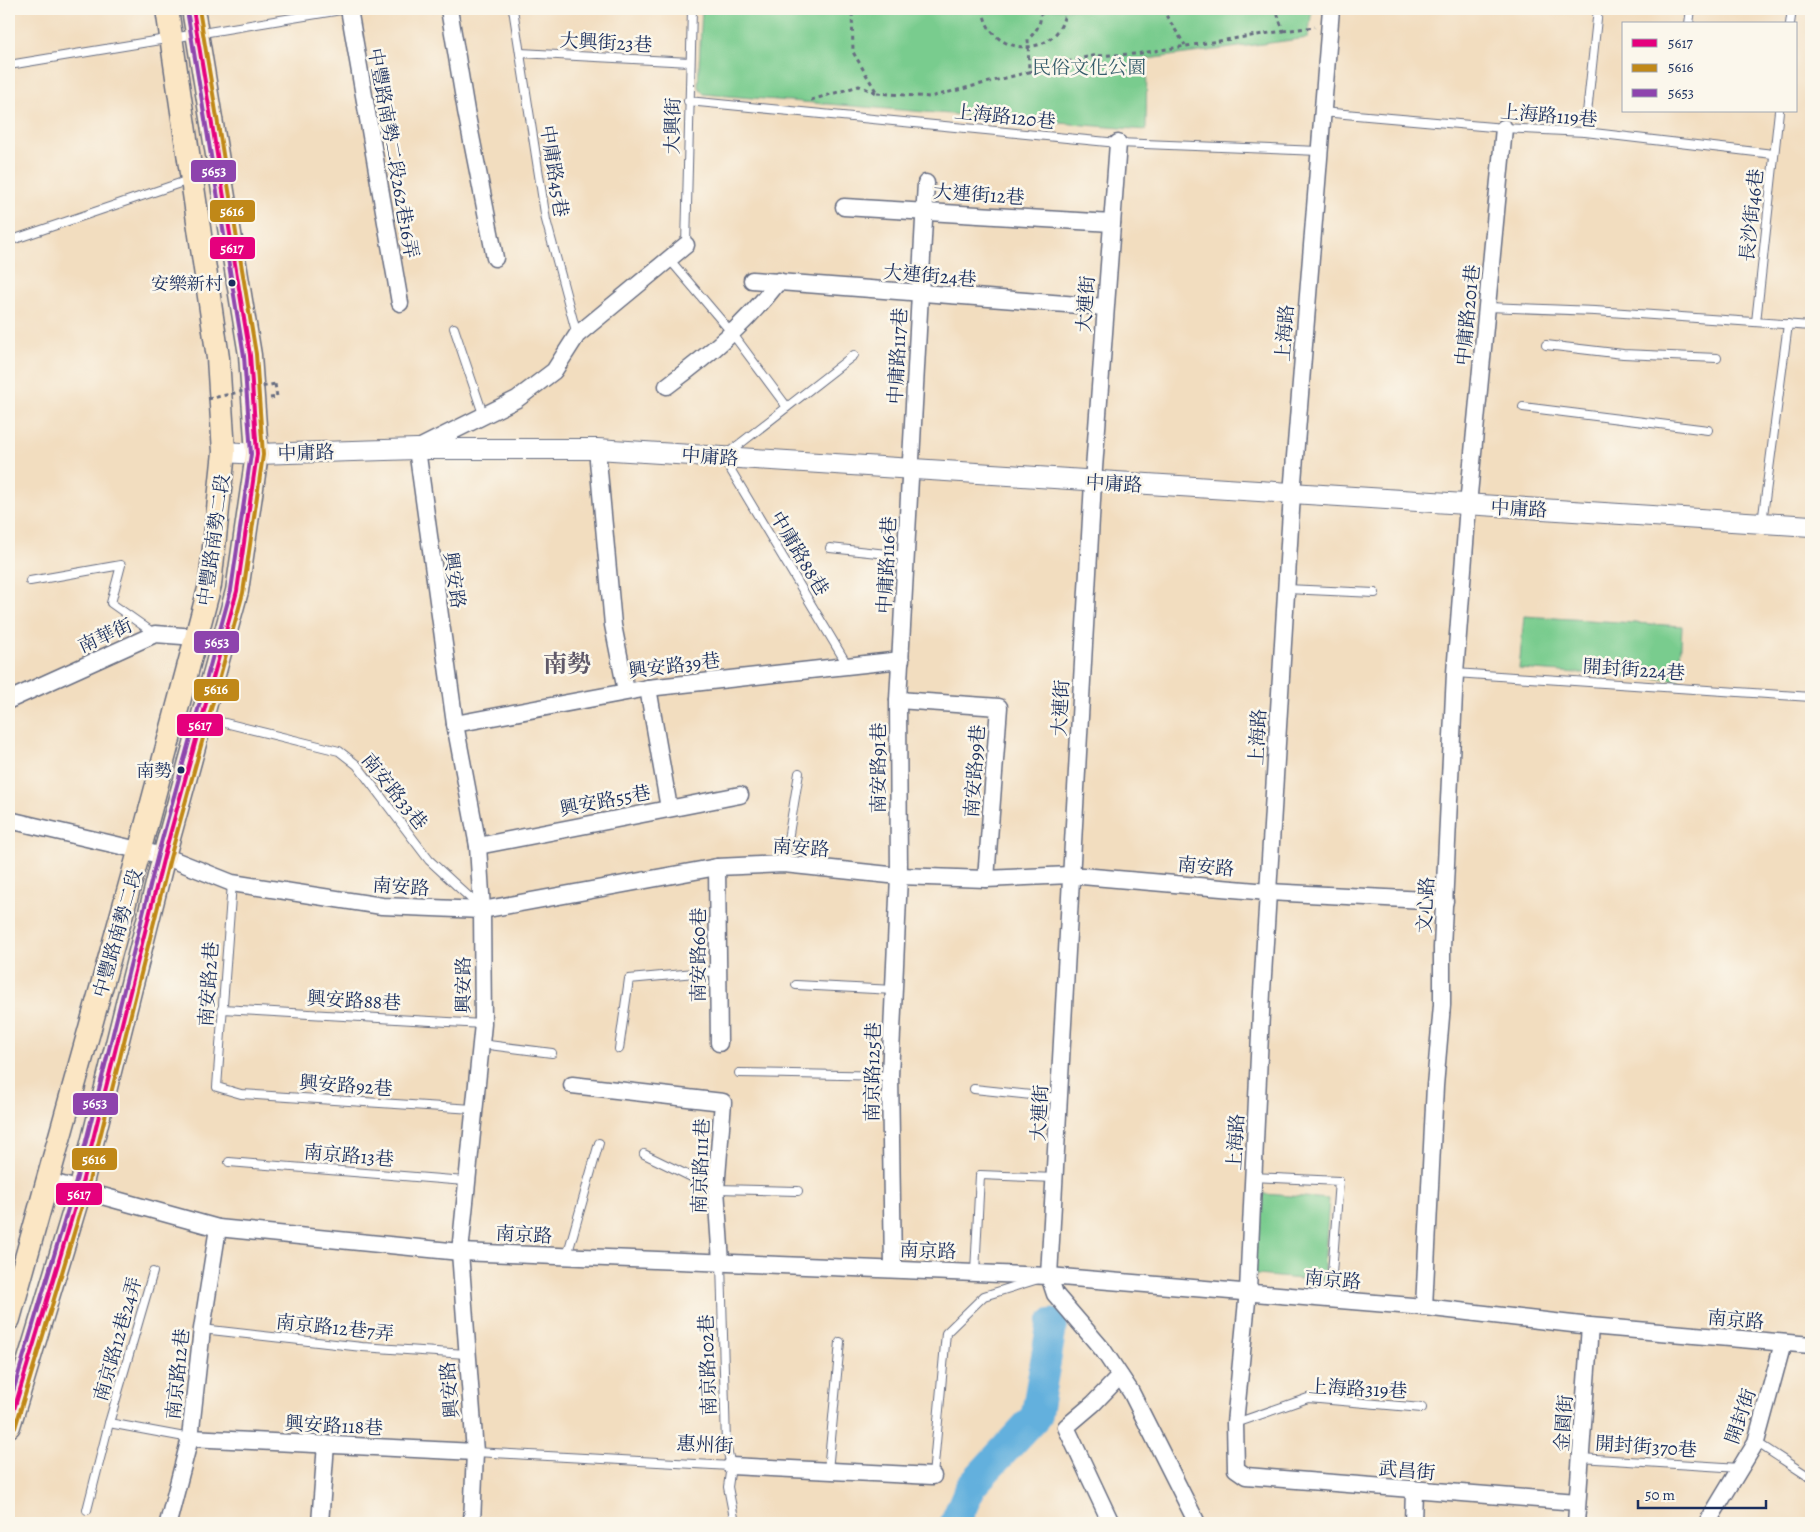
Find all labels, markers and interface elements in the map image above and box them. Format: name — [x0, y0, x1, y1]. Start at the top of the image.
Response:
legend — [1622, 22, 1798, 112]
street label: 大興街23巷 — [559, 28, 653, 58]
text: 5617 — [1668, 33, 1694, 53]
street label: 中豐路南勢二段262巷16弄 — [362, 46, 424, 260]
park label: 民俗文化公園 — [1032, 55, 1146, 81]
text: 5616 — [1668, 57, 1694, 77]
text: 5653 — [1668, 83, 1694, 103]
street label: 大興街 — [660, 97, 686, 155]
street label: 上海路120巷 — [953, 99, 1057, 135]
street label: 上海路119巷 — [1499, 99, 1599, 133]
street label: 中庸路45巷 — [534, 123, 574, 219]
line badge: 5653 — [190, 159, 237, 183]
text: 5653 — [202, 162, 226, 181]
street label: 長沙街46巷 — [1734, 167, 1770, 263]
street label: 大連街12巷 — [932, 179, 1025, 211]
line badge: 5616 — [209, 199, 256, 223]
text: 5616 — [220, 202, 244, 221]
line badge: 5617 — [209, 236, 256, 260]
text: 5617 — [220, 239, 244, 258]
street label: 大連街24巷 — [882, 259, 978, 293]
street label: 中庸路201巷 — [1450, 263, 1486, 367]
place label: 安樂新村 — [151, 272, 223, 296]
street label: 大連街 — [1071, 275, 1101, 333]
marker: 安樂新村 — [227, 278, 237, 288]
street label: 上海路 — [1270, 304, 1300, 362]
street label: 中庸路117巷 — [882, 307, 914, 405]
street label: 中庸路 — [277, 439, 335, 467]
street label: 中庸路 — [681, 442, 739, 472]
street label: 中庸路 — [1085, 470, 1143, 498]
street label: 中豐路南勢二段 — [192, 472, 236, 608]
street label: 中庸路 — [1490, 495, 1548, 523]
street label: 中庸路88巷 — [764, 506, 835, 601]
street label: 中庸路116巷 — [871, 516, 903, 615]
street label: 興安路 — [437, 550, 471, 610]
street label: 南華街 — [74, 612, 137, 659]
line badge: 5653 — [193, 630, 240, 654]
text: 5653 — [205, 633, 229, 652]
street label: 興安路39巷 — [627, 647, 722, 685]
district label: 南勢 — [543, 648, 591, 680]
street label: 開封街224巷 — [1582, 653, 1686, 687]
line badge: 5616 — [193, 678, 240, 702]
street label: 大連街 — [1047, 679, 1075, 737]
text: 5616 — [204, 680, 228, 699]
street label: 上海路 — [1244, 708, 1272, 766]
line badge: 5617 — [176, 713, 224, 737]
text: 5617 — [188, 716, 212, 735]
street label: 南安路91巷 — [866, 722, 892, 814]
street label: 南安路99巷 — [959, 724, 991, 819]
street label: 南安路33巷 — [355, 748, 433, 835]
place label: 南勢 — [136, 759, 172, 783]
marker: 南勢 — [176, 765, 186, 775]
street label: 興安路55巷 — [557, 779, 653, 823]
street label: 南安路 — [772, 833, 830, 863]
street label: 南安路 — [1176, 852, 1235, 882]
street label: 中豐路南勢二段 — [87, 866, 149, 1001]
street label: 南安路 — [372, 872, 430, 902]
street label: 文心路 — [1412, 876, 1440, 934]
street label: 南安路60巷 — [686, 908, 712, 1002]
street label: 南安路2巷 — [193, 941, 225, 1027]
street label: 興安路 — [451, 956, 477, 1014]
street label: 興安路88巷 — [306, 986, 402, 1016]
street label: 南京路125巷 — [859, 1022, 887, 1122]
street label: 興安路92巷 — [298, 1070, 394, 1102]
street label: 大連街 — [1026, 1084, 1054, 1142]
line badge: 5653 — [72, 1092, 119, 1116]
text: 5653 — [83, 1094, 107, 1113]
street label: 上海路 — [1222, 1113, 1250, 1171]
street label: 南京路111巷 — [686, 1118, 716, 1214]
street label: 南京路13巷 — [303, 1139, 395, 1173]
line badge: 5616 — [71, 1147, 118, 1171]
text: 5616 — [82, 1150, 106, 1169]
line badge: 5617 — [55, 1182, 103, 1206]
text: 5617 — [67, 1185, 91, 1204]
street label: 南京路 — [495, 1221, 553, 1249]
street label: 南京路 — [899, 1237, 957, 1265]
street label: 南京路 — [1303, 1265, 1362, 1295]
street label: 南京路12巷24弄 — [88, 1274, 148, 1404]
street label: 南京路 — [1706, 1305, 1765, 1335]
street label: 南京路12巷7弄 — [275, 1309, 395, 1347]
street label: 南京路102巷 — [693, 1314, 723, 1416]
street label: 南京路12巷 — [160, 1327, 196, 1421]
street label: 興安路 — [435, 1360, 465, 1419]
street label: 上海路319巷 — [1308, 1373, 1408, 1405]
street label: 開封街 — [1719, 1385, 1763, 1448]
street label: 金園街 — [1549, 1394, 1579, 1452]
street label: 興安路118巷 — [284, 1410, 384, 1442]
street label: 開封街370巷 — [1594, 1430, 1698, 1464]
street label: 惠州街 — [676, 1431, 734, 1459]
street label: 武昌街 — [1377, 1456, 1436, 1486]
scale bar — [1638, 1477, 1765, 1509]
text: 50 m — [1645, 1485, 1675, 1505]

